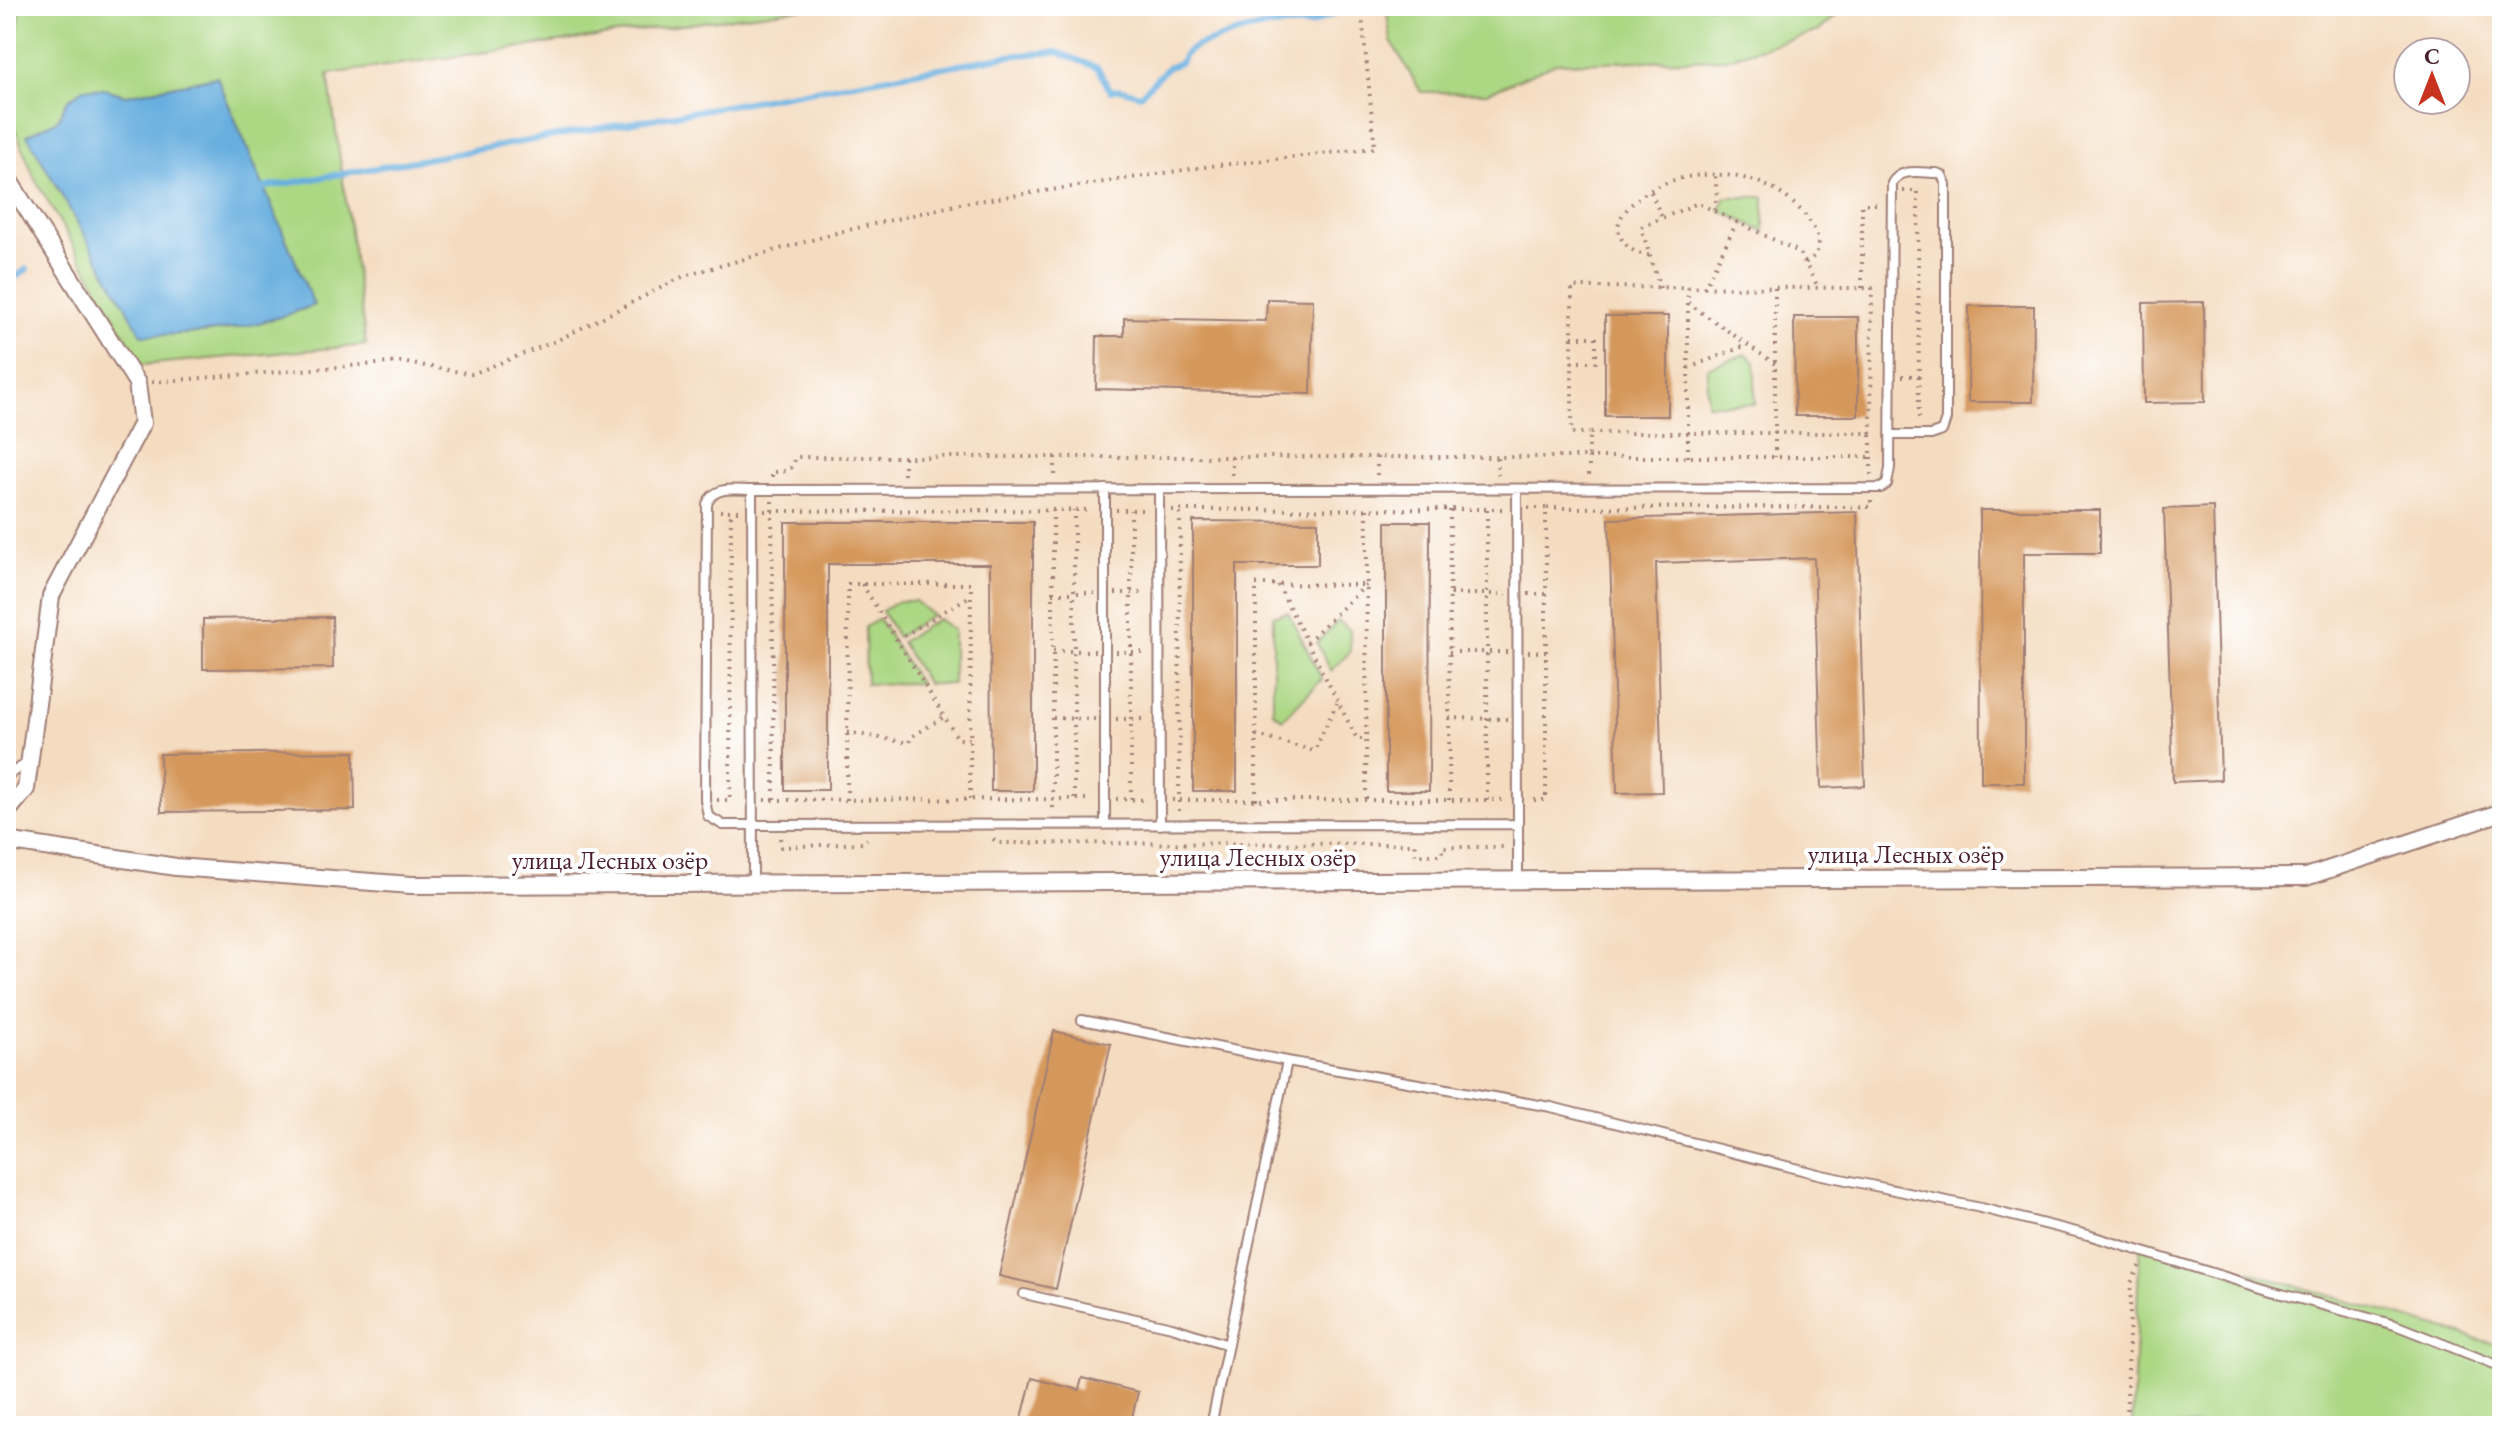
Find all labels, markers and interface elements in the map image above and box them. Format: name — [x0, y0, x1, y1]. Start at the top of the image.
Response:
north arrow — [2392, 36, 2472, 116]
text: С — [2424, 42, 2440, 71]
street label: улица Лесных озёр — [1808, 837, 2004, 871]
street label: улица Лесных озёр — [1160, 840, 1356, 874]
street label: улица Лесных озёр — [512, 843, 708, 877]

